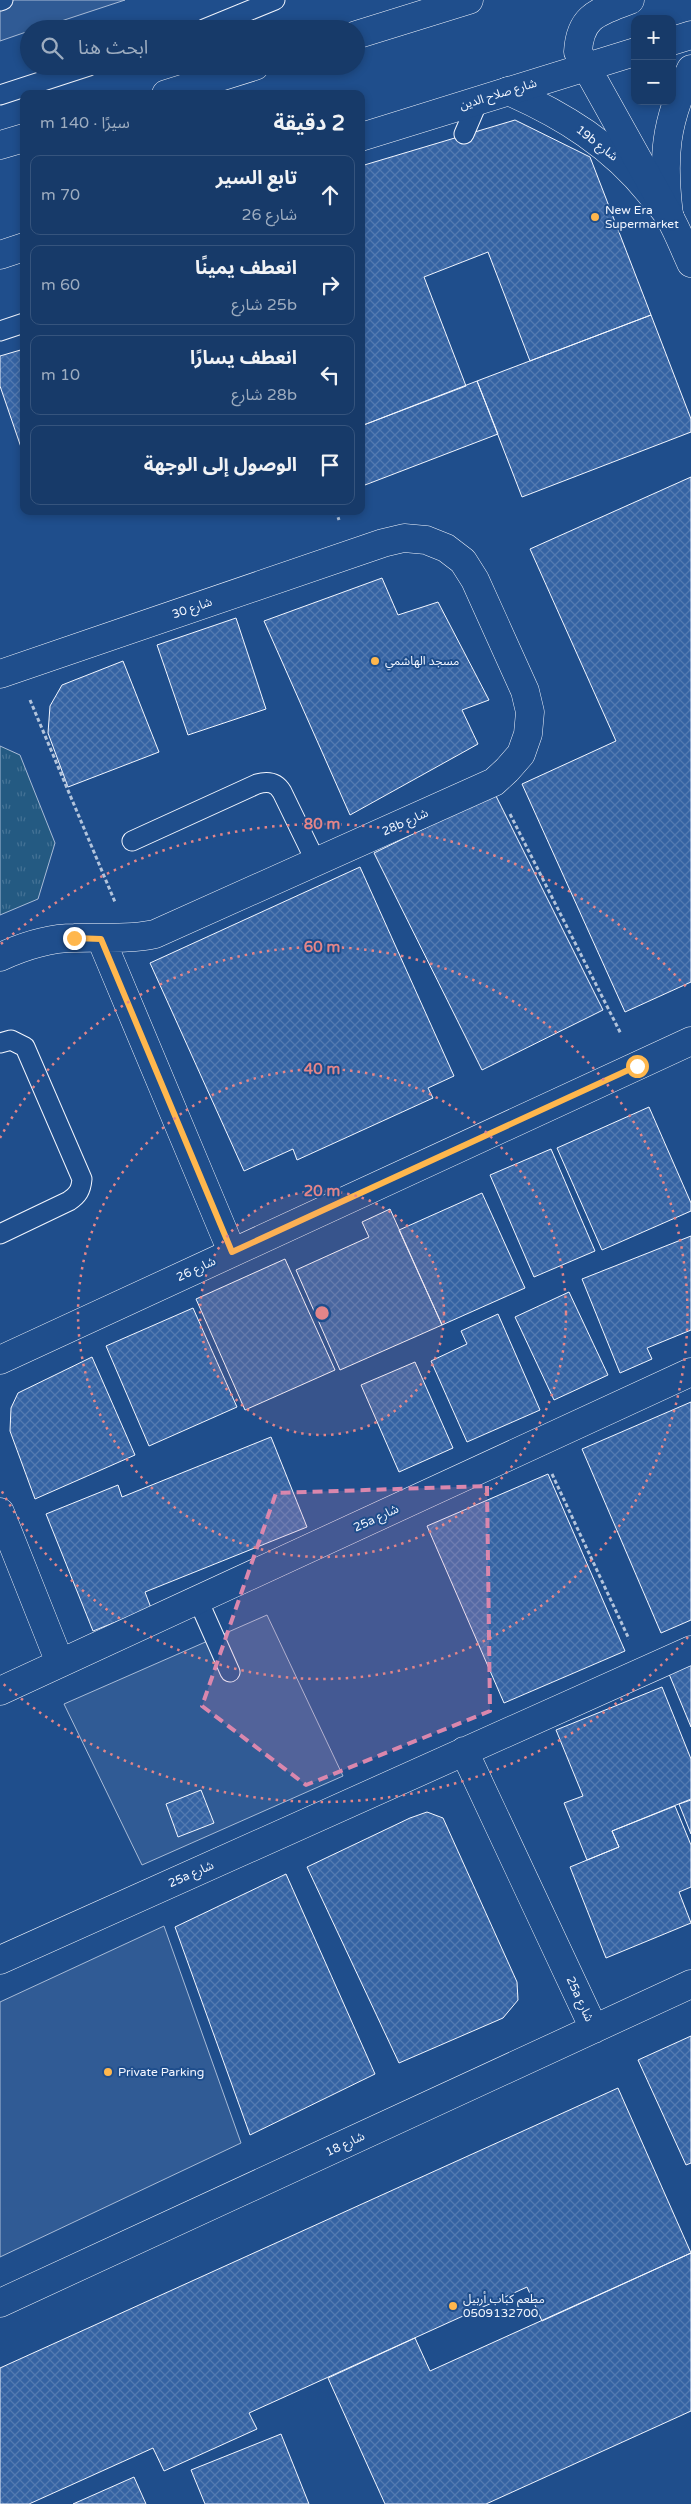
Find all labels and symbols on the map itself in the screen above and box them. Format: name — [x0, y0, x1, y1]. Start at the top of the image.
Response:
street label: شارع صلاح الدين — [458, 76, 539, 114]
street label: 19b شارع — [572, 122, 621, 165]
place label: New Era Supermarket — [605, 203, 679, 231]
marker: New Era Supermarket — [589, 211, 601, 223]
street label: شارع 30 — [170, 595, 215, 623]
place label: مسجد الهاشمي — [385, 654, 459, 671]
marker: مسجد الهاشمي — [369, 655, 381, 667]
street label: 28b شارع — [380, 806, 431, 840]
text: 80 m — [304, 815, 340, 833]
route end — [63, 927, 86, 950]
text: 60 m — [304, 938, 340, 956]
route start — [626, 1055, 649, 1078]
text: 40 m — [304, 1060, 340, 1078]
text: 20 m — [304, 1182, 340, 1200]
street label: شارع 26 — [174, 1254, 219, 1286]
centre of rings — [313, 1304, 331, 1322]
street label: 25a شارع — [351, 1501, 402, 1536]
street label: 25a شارع — [166, 1858, 217, 1892]
street label: 25a شارع — [562, 1974, 597, 2025]
place label: Private Parking — [118, 2065, 204, 2079]
marker: Private Parking — [102, 2066, 114, 2078]
street label: شارع 18 — [323, 2129, 368, 2161]
place label: مطعم كباب أربيل 0509132700 — [463, 2291, 545, 2320]
marker: مطعم كباب أربيل 0509132700 — [447, 2300, 459, 2312]

